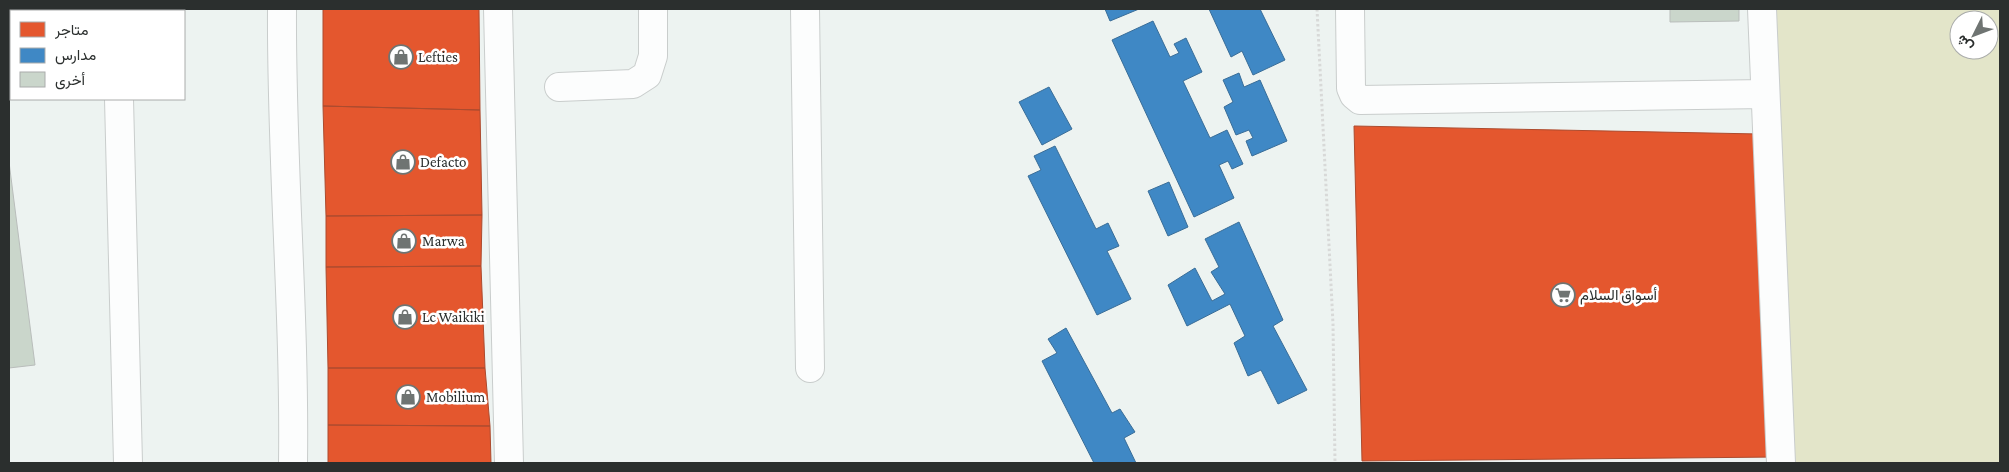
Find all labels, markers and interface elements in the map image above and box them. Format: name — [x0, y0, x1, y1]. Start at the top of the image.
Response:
legend — [10, 10, 185, 100]
north arrow — [1949, 10, 1999, 60]
text: متاجر — [54, 22, 89, 39]
text: ش — [1953, 31, 1977, 55]
shop icon: Lefties — [388, 44, 414, 70]
text: مدارس — [55, 47, 96, 65]
place label: Lefties — [418, 49, 458, 65]
text: أخرى — [55, 72, 85, 90]
shop icon: Defacto — [390, 149, 416, 175]
place label: Defacto — [420, 154, 467, 170]
shop icon: Marwa — [391, 228, 417, 254]
place label: Marwa — [422, 233, 465, 249]
supermarket icon: أسواق السلام — [1550, 282, 1576, 308]
place label: أسواق السلام — [1580, 287, 1658, 305]
shop icon: Lc Waikiki — [392, 304, 418, 330]
place label: Lc Waikiki — [422, 309, 485, 325]
shop icon: Mobilium — [395, 384, 421, 410]
place label: Mobilium — [426, 389, 485, 405]

